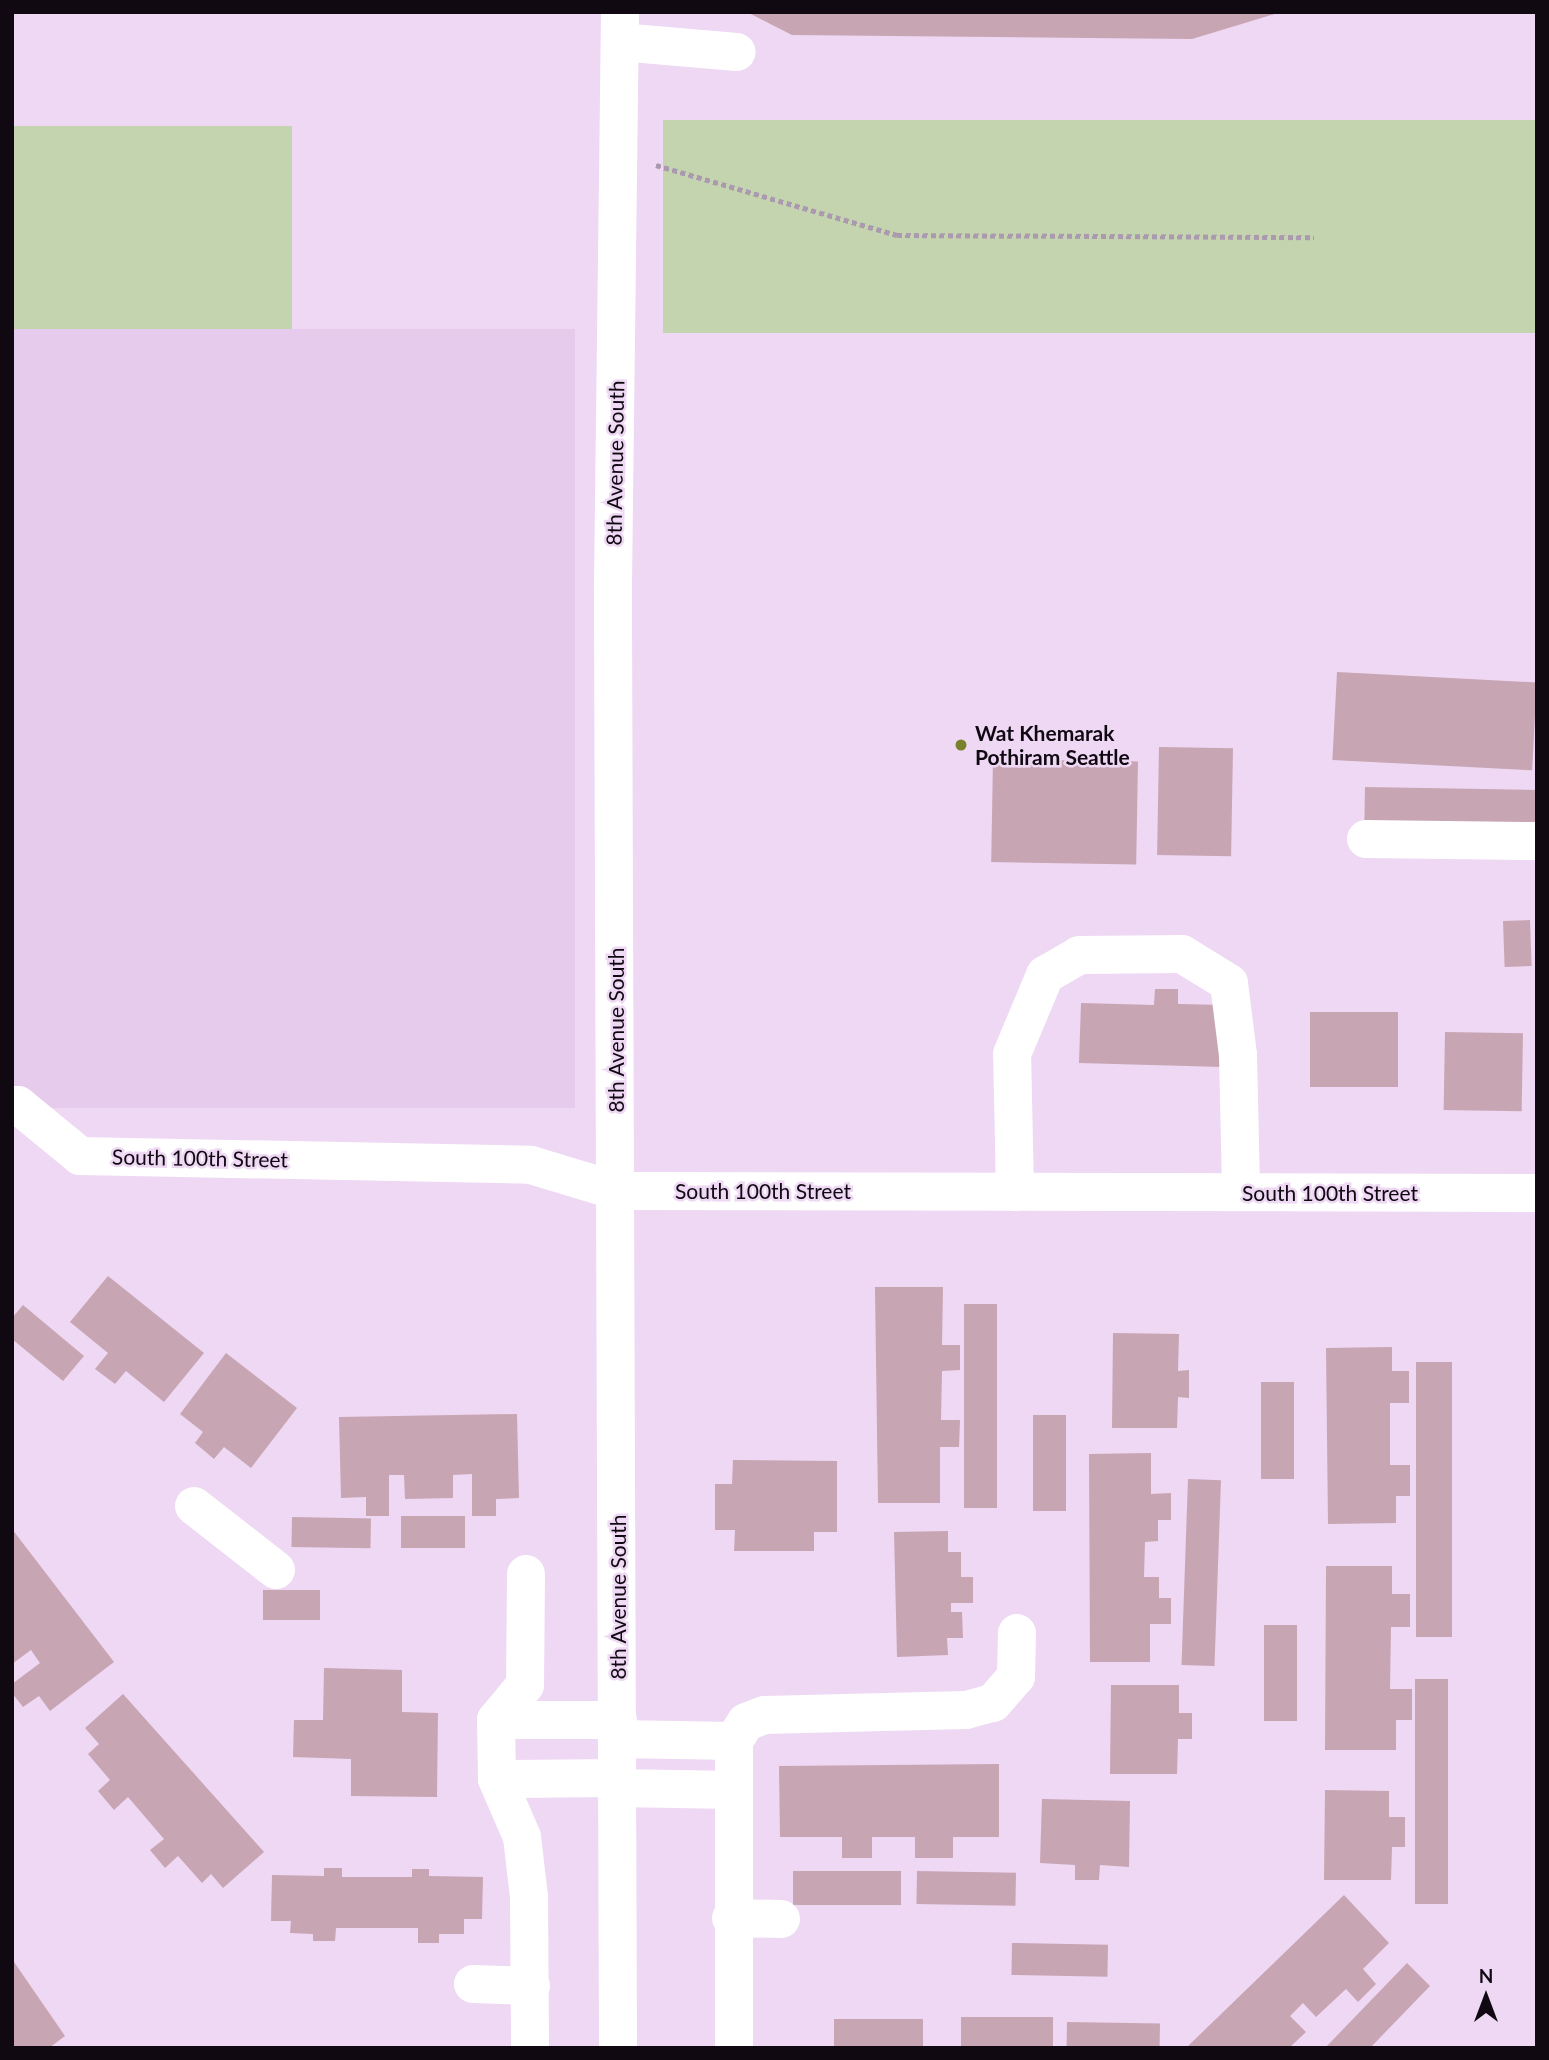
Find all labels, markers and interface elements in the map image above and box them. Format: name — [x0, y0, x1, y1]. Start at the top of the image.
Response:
street label: 8th Avenue South — [601, 380, 629, 546]
place label: Wat Khemarak Pothiram Seattle — [975, 720, 1130, 770]
marker: Wat Khemarak Pothiram Seattle — [953, 737, 969, 753]
street label: 8th Avenue South — [603, 947, 629, 1113]
street label: South 100th Street — [112, 1144, 288, 1172]
street label: South 100th Street — [675, 1178, 851, 1204]
street label: South 100th Street — [1242, 1180, 1418, 1206]
street label: 8th Avenue South — [605, 1514, 631, 1680]
north arrow — [1451, 1962, 1521, 2032]
text: N — [1479, 1964, 1493, 1987]

